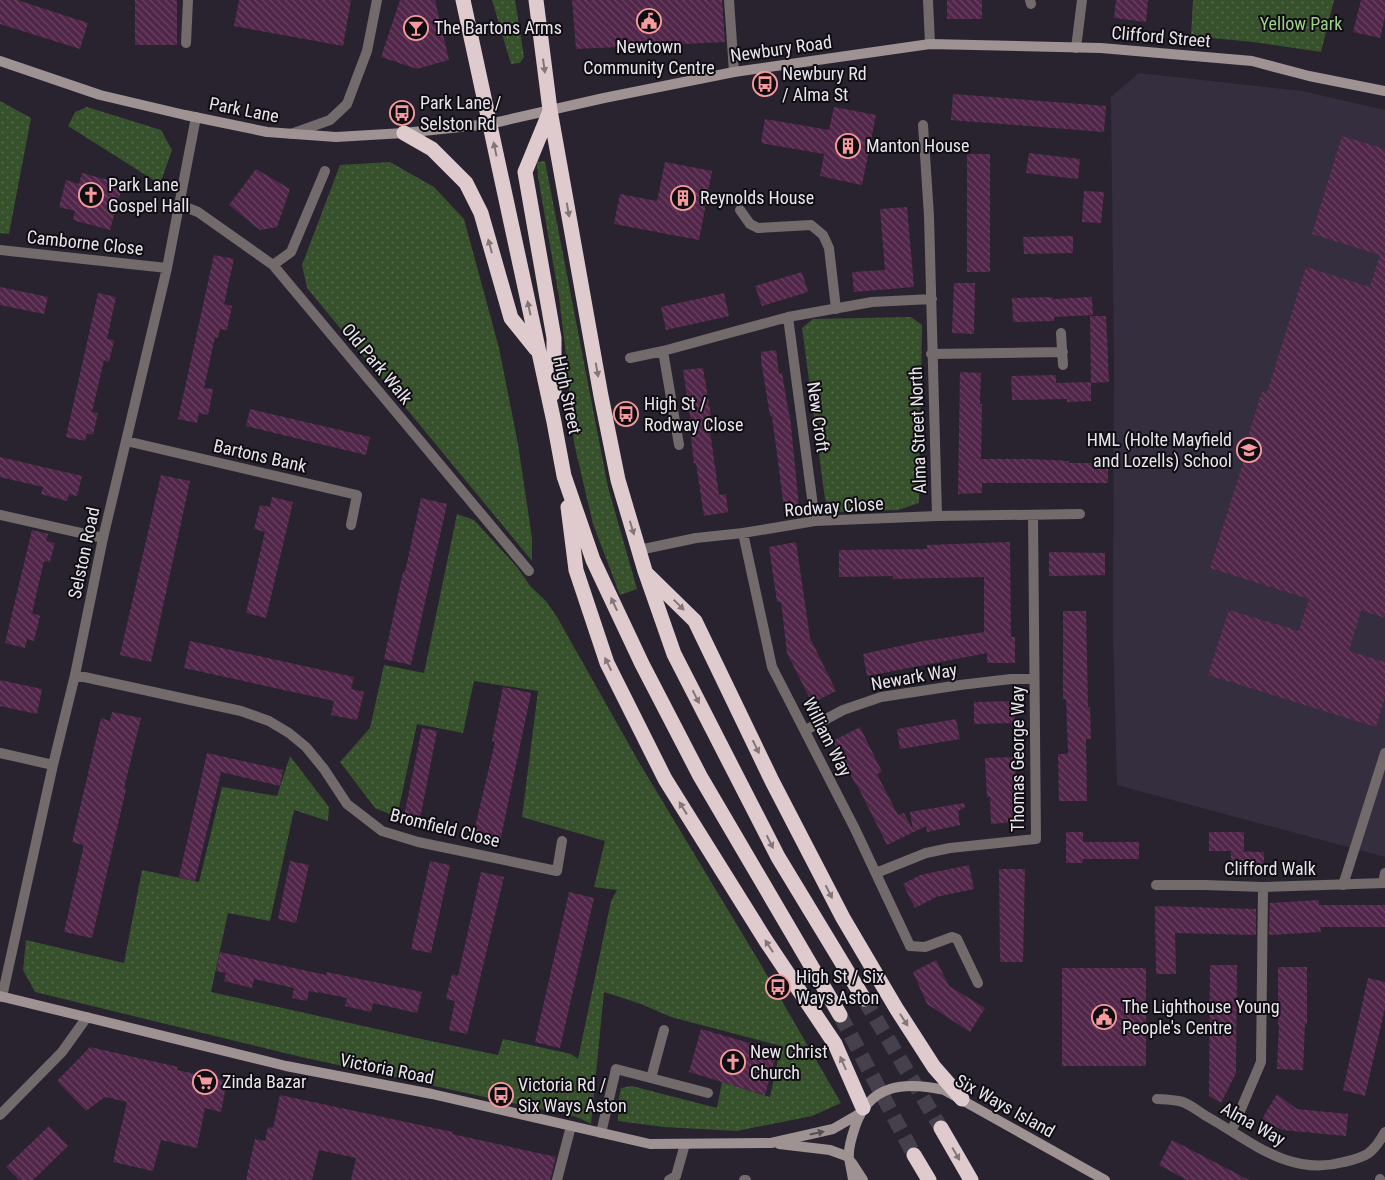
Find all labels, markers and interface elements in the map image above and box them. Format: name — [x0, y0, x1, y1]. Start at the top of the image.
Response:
public building icon: Newtown Community Centre — [636, 8, 662, 34]
park label: Yellow Park — [1260, 13, 1342, 34]
bar icon: The Bartons Arms — [403, 15, 429, 41]
place label: The Bartons Arms — [434, 17, 562, 38]
street label: Clifford Street — [1111, 22, 1211, 51]
street label: Newbury Road — [729, 31, 833, 66]
place label: Newtown Community Centre — [583, 36, 715, 78]
one-way arrow — [540, 58, 548, 74]
place label: Newbury Rd / Alma St — [782, 63, 867, 105]
bus stop icon: Newbury Rd / Alma St — [752, 71, 778, 97]
street label: Park Lane — [207, 92, 281, 127]
place label: Park Lane / Selston Rd — [420, 92, 502, 134]
bus stop icon: Park Lane / Selston Rd — [389, 100, 415, 126]
building icon: Manton House — [835, 133, 861, 159]
place label: Manton House — [866, 135, 970, 156]
one-way arrow — [491, 141, 499, 157]
place label: Park Lane Gospel Hall — [108, 174, 190, 216]
church icon: Park Lane Gospel Hall — [78, 182, 104, 208]
building icon: Reynolds House — [670, 185, 696, 211]
place label: Reynolds House — [700, 187, 814, 208]
one-way arrow — [564, 202, 572, 218]
street label: Camborne Close — [26, 226, 144, 259]
one-way arrow — [486, 239, 494, 254]
one-way arrow — [525, 300, 533, 315]
street label: Old Park Walk — [338, 319, 417, 408]
street label: High Street — [549, 354, 586, 436]
one-way arrow — [593, 362, 601, 378]
street label: Alma Street North — [905, 366, 930, 494]
street label: New Croft — [803, 380, 834, 454]
place label: High St / Rodway Close — [644, 393, 743, 435]
bus stop icon: High St / Rodway Close — [613, 401, 639, 427]
place label: HML (Holte Mayfield and Lozells) School — [1087, 429, 1232, 472]
street label: Bartons Bank — [212, 435, 309, 476]
school or university icon: HML (Holte Mayfield and Lozells) School — [1236, 437, 1262, 463]
street label: Rodway Close — [784, 493, 884, 520]
street label: Selston Road — [64, 505, 103, 601]
one-way arrow — [629, 521, 637, 536]
one-way arrow — [610, 597, 618, 611]
one-way arrow — [673, 599, 685, 611]
one-way arrow — [604, 657, 612, 671]
street label: Newark Way — [869, 659, 959, 694]
street label: Thomas George Way — [1007, 686, 1028, 832]
one-way arrow — [692, 690, 700, 705]
street label: William Way — [799, 694, 857, 780]
one-way arrow — [752, 740, 760, 755]
one-way arrow — [678, 801, 688, 814]
street label: Bromfield Close — [388, 804, 502, 851]
one-way arrow — [766, 835, 774, 849]
street label: Clifford Walk — [1224, 858, 1316, 879]
one-way arrow — [825, 885, 833, 900]
one-way arrow — [765, 939, 774, 952]
place label: High St / Six Ways Aston — [796, 966, 884, 1008]
bus stop icon: High St / Six Ways Aston — [765, 974, 791, 1000]
place label: The Lighthouse Young People's Centre — [1122, 996, 1280, 1038]
public building icon: The Lighthouse Young People's Centre — [1091, 1004, 1117, 1030]
one-way arrow — [899, 1014, 909, 1027]
place label: New Christ Church — [750, 1041, 827, 1083]
street label: Victoria Road — [338, 1049, 436, 1088]
church icon: New Christ Church — [720, 1049, 746, 1075]
one-way arrow — [839, 1056, 848, 1071]
supermarket icon: Zinda Bazar — [192, 1069, 218, 1095]
street label: Six Ways Island — [952, 1070, 1059, 1141]
place label: Zinda Bazar — [222, 1071, 307, 1092]
place label: Victoria Rd / Six Ways Aston — [518, 1074, 627, 1116]
bus stop icon: Victoria Rd / Six Ways Aston — [488, 1082, 514, 1108]
street label: Alma Way — [1217, 1097, 1289, 1150]
one-way arrow — [809, 1129, 824, 1137]
one-way arrow — [952, 1148, 961, 1161]

